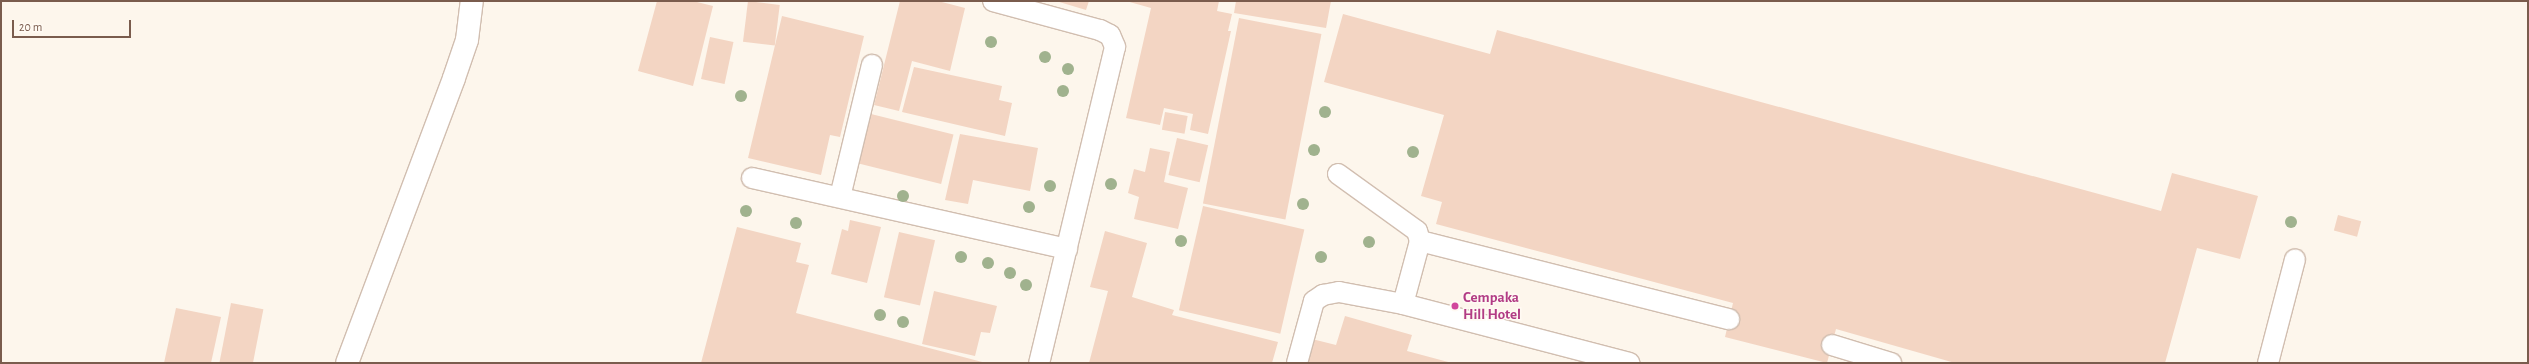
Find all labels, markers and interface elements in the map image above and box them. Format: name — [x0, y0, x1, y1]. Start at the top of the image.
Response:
scale bar — [14, 12, 133, 38]
text: 20 m — [19, 21, 42, 33]
place label: Cempaka Hill Hotel — [1463, 288, 1521, 323]
marker: Cempaka Hill Hotel — [1450, 301, 1460, 311]

